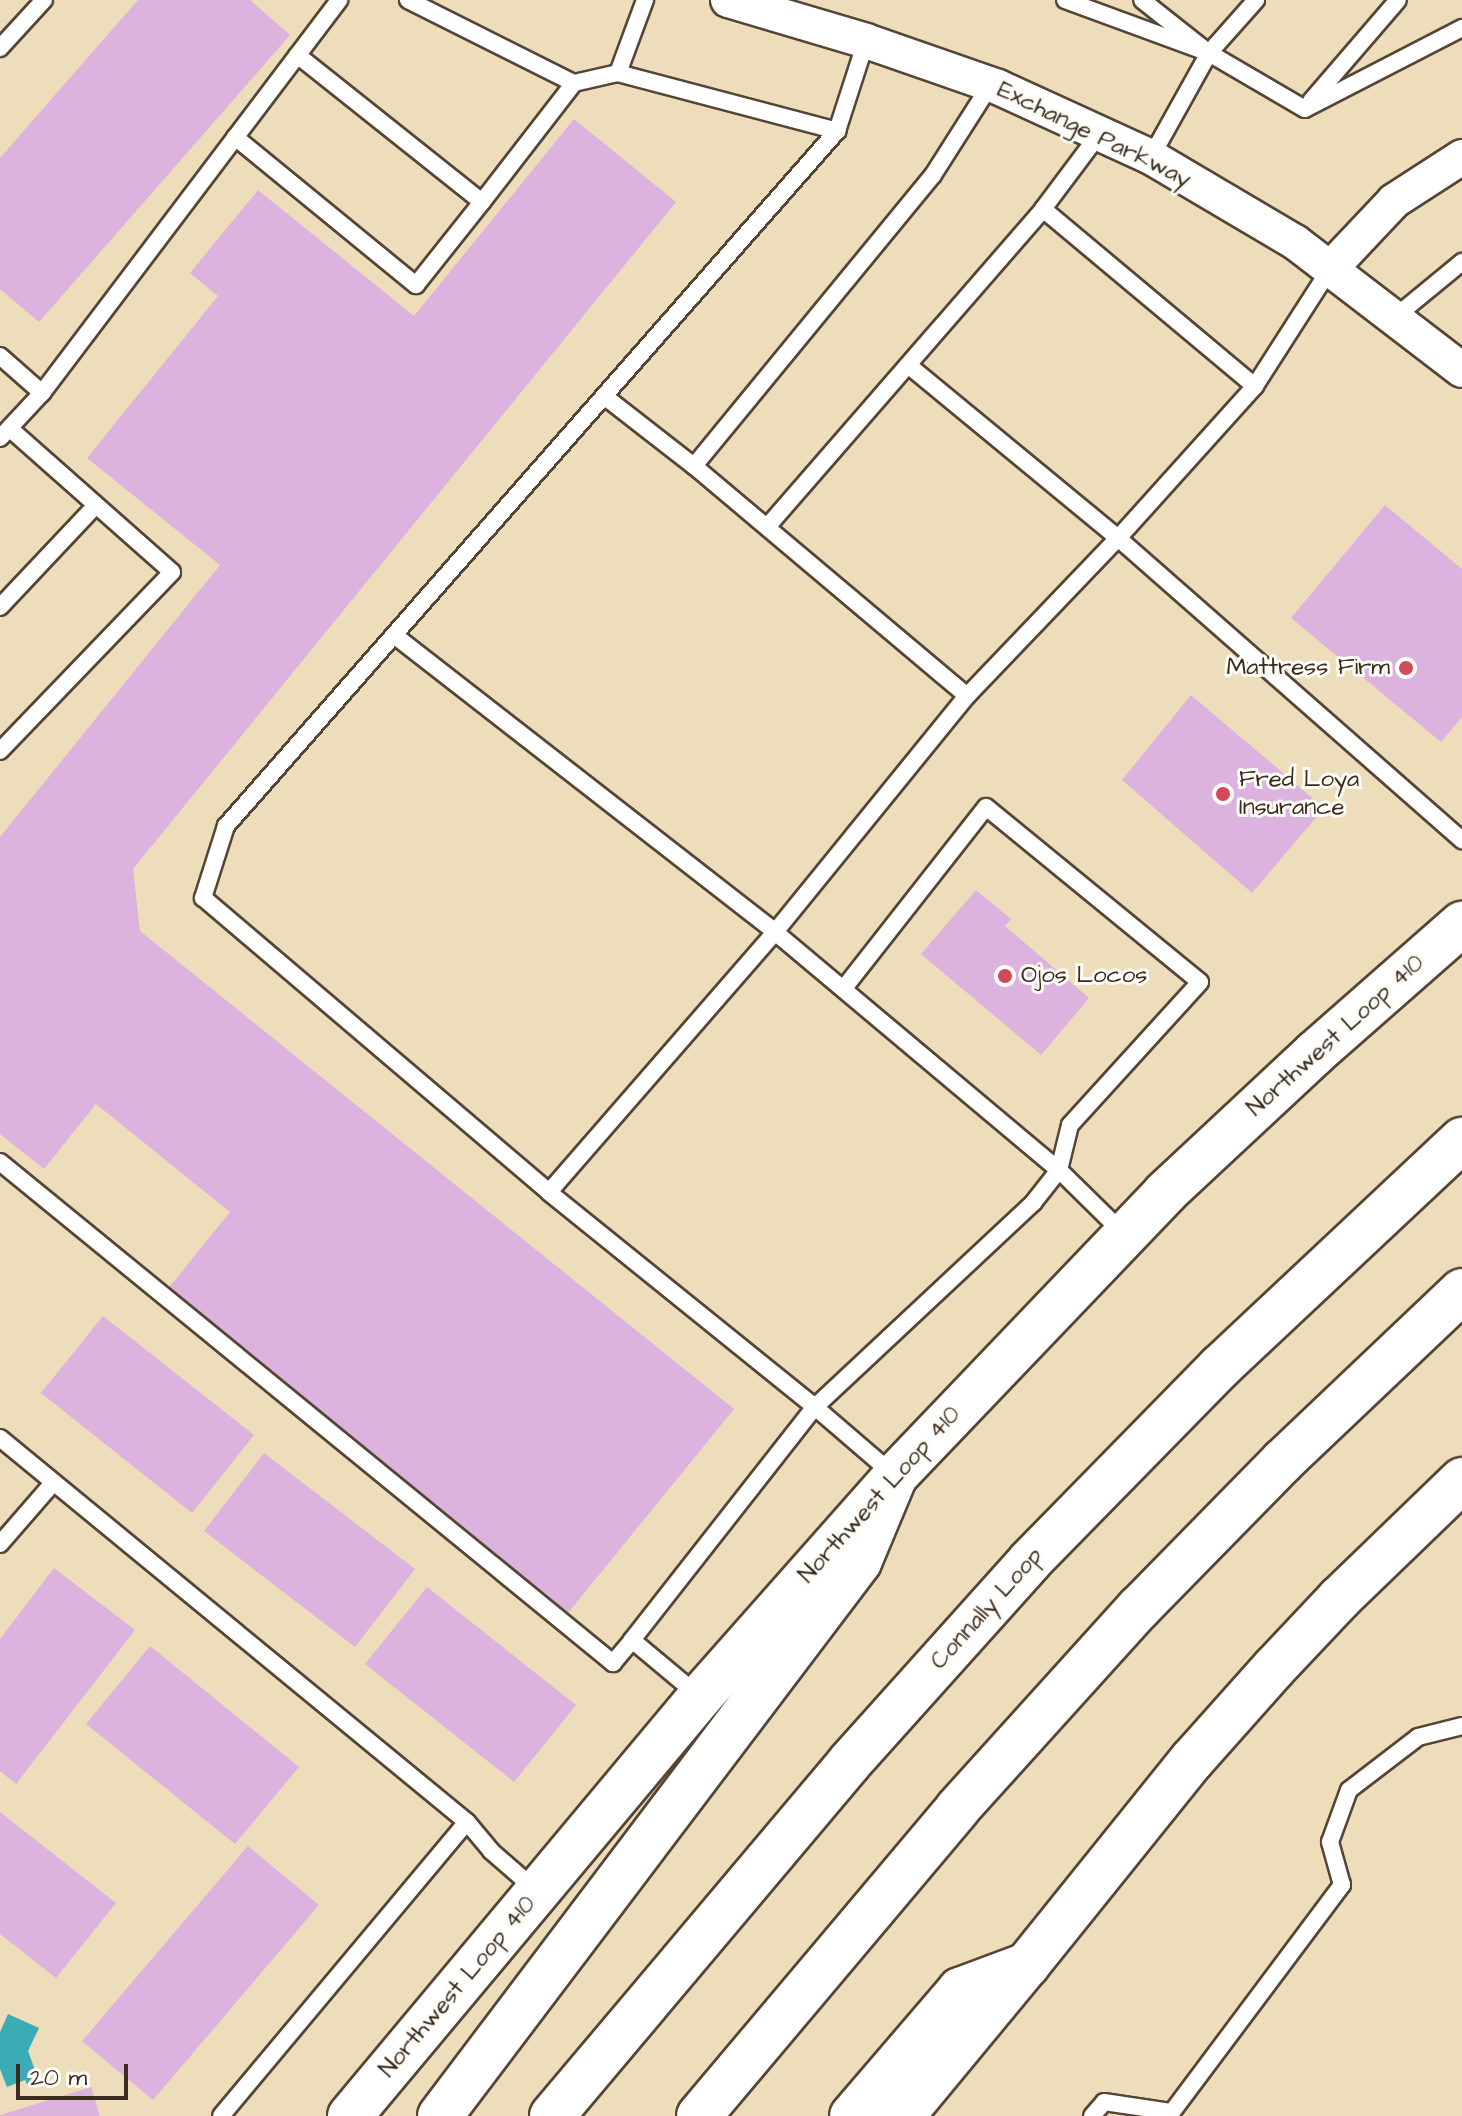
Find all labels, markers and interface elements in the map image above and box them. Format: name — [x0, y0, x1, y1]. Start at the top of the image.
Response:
street label: Exchange Parkway — [992, 76, 1196, 194]
place label: Mattress Firm — [1226, 654, 1390, 682]
marker: Mattress Firm — [1397, 659, 1415, 677]
place label: Fred Loya Insurance — [1239, 766, 1359, 822]
marker: Fred Loya Insurance — [1214, 785, 1232, 803]
street label: Northwest Loop 410 — [1242, 949, 1430, 1123]
place label: Ojos Locos — [1021, 962, 1147, 990]
marker: Ojos Locos — [996, 967, 1014, 985]
street label: Northwest Loop 410 — [793, 1401, 967, 1589]
street label: Connally Loop — [925, 1542, 1049, 1676]
street label: Northwest Loop 410 — [374, 1890, 542, 2084]
scale bar — [20, 2048, 132, 2098]
text: 20 m — [30, 2061, 87, 2095]

